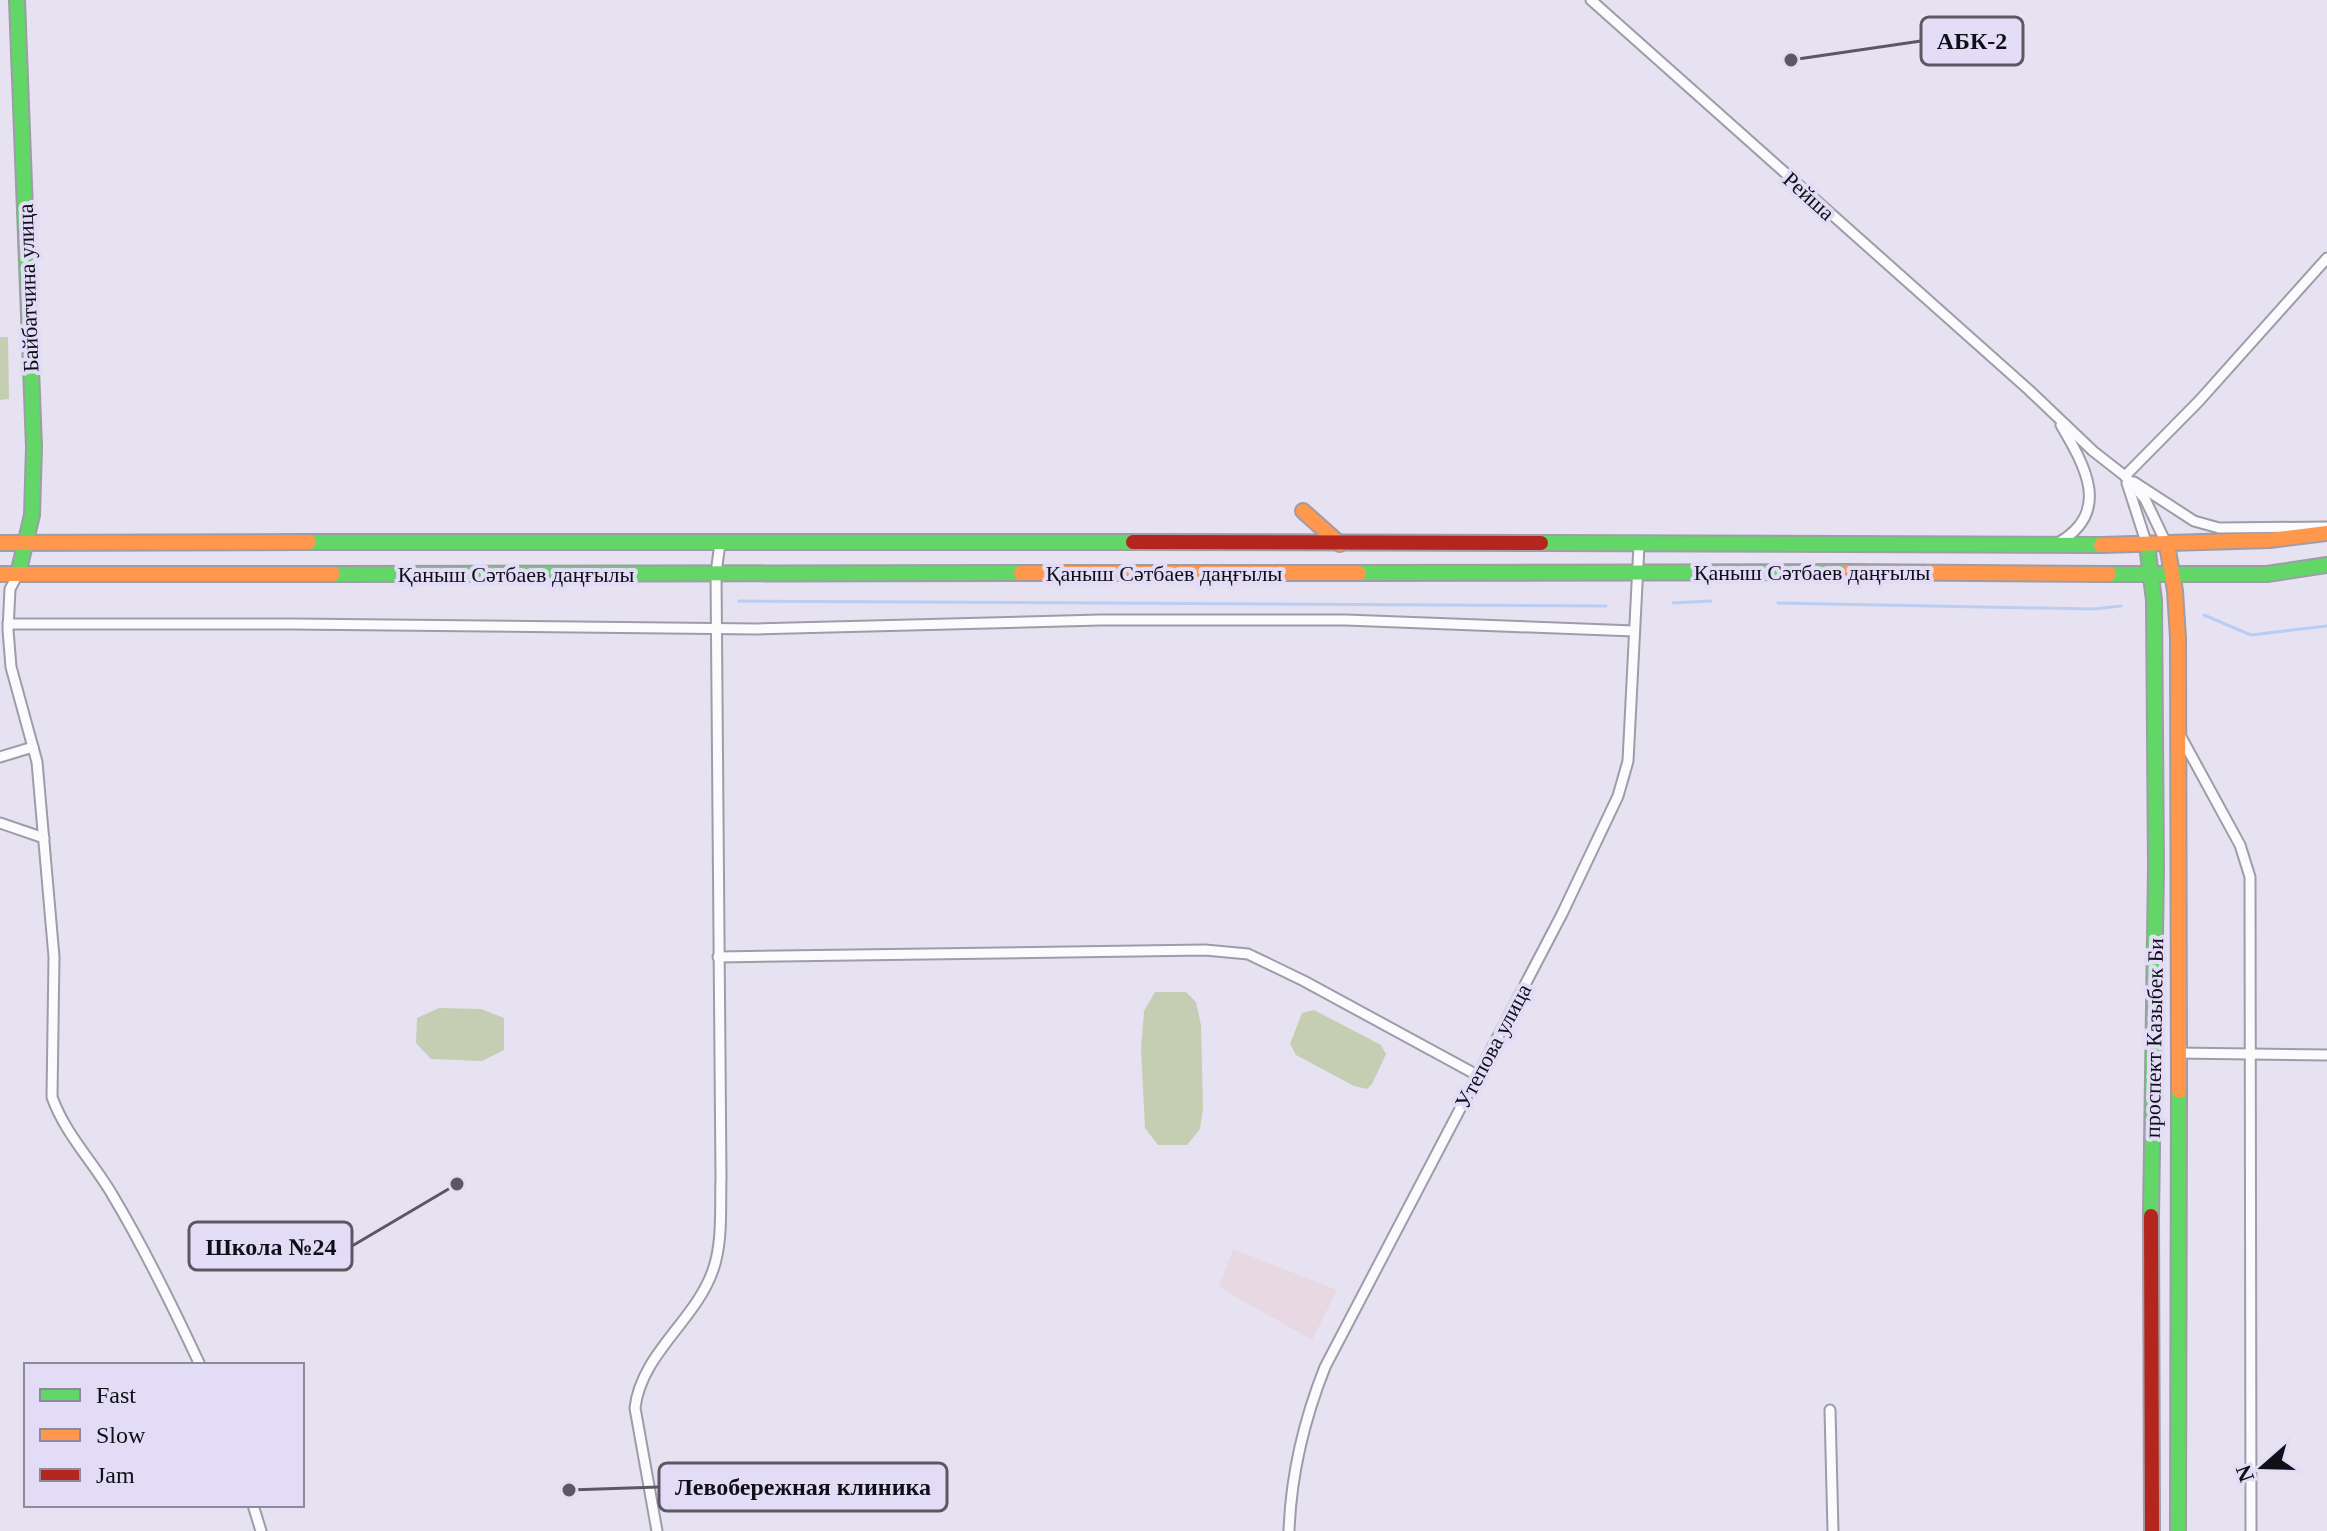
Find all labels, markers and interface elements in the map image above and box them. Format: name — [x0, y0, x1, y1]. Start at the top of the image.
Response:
callout: АБК-2 — [1921, 17, 2023, 65]
text: АБК-2 — [1937, 28, 2007, 54]
street label: Рейша — [1778, 167, 1840, 226]
street label: Байбатчина улица — [13, 203, 43, 373]
street label: Қаныш Сәтбаев даңғылы — [1694, 560, 1930, 585]
street label: Қаныш Сәтбаев даңғылы — [1046, 561, 1282, 586]
street label: Қаныш Сәтбаев даңғылы — [398, 562, 634, 587]
street label: проспект Казыбек Би — [2140, 938, 2168, 1138]
street label: Утепова улица — [1450, 979, 1536, 1113]
callout: Школа №24 — [189, 1222, 352, 1270]
text: Школа №24 — [205, 1234, 337, 1260]
legend — [24, 1363, 304, 1507]
text: Fast — [96, 1382, 136, 1408]
text: Slow — [96, 1422, 146, 1448]
north arrow — [2223, 1427, 2303, 1507]
text: Jam — [96, 1462, 135, 1488]
text: N — [2230, 1462, 2259, 1485]
callout: Левобережная клиника — [659, 1463, 947, 1511]
text: Левобережная клиника — [675, 1474, 931, 1500]

